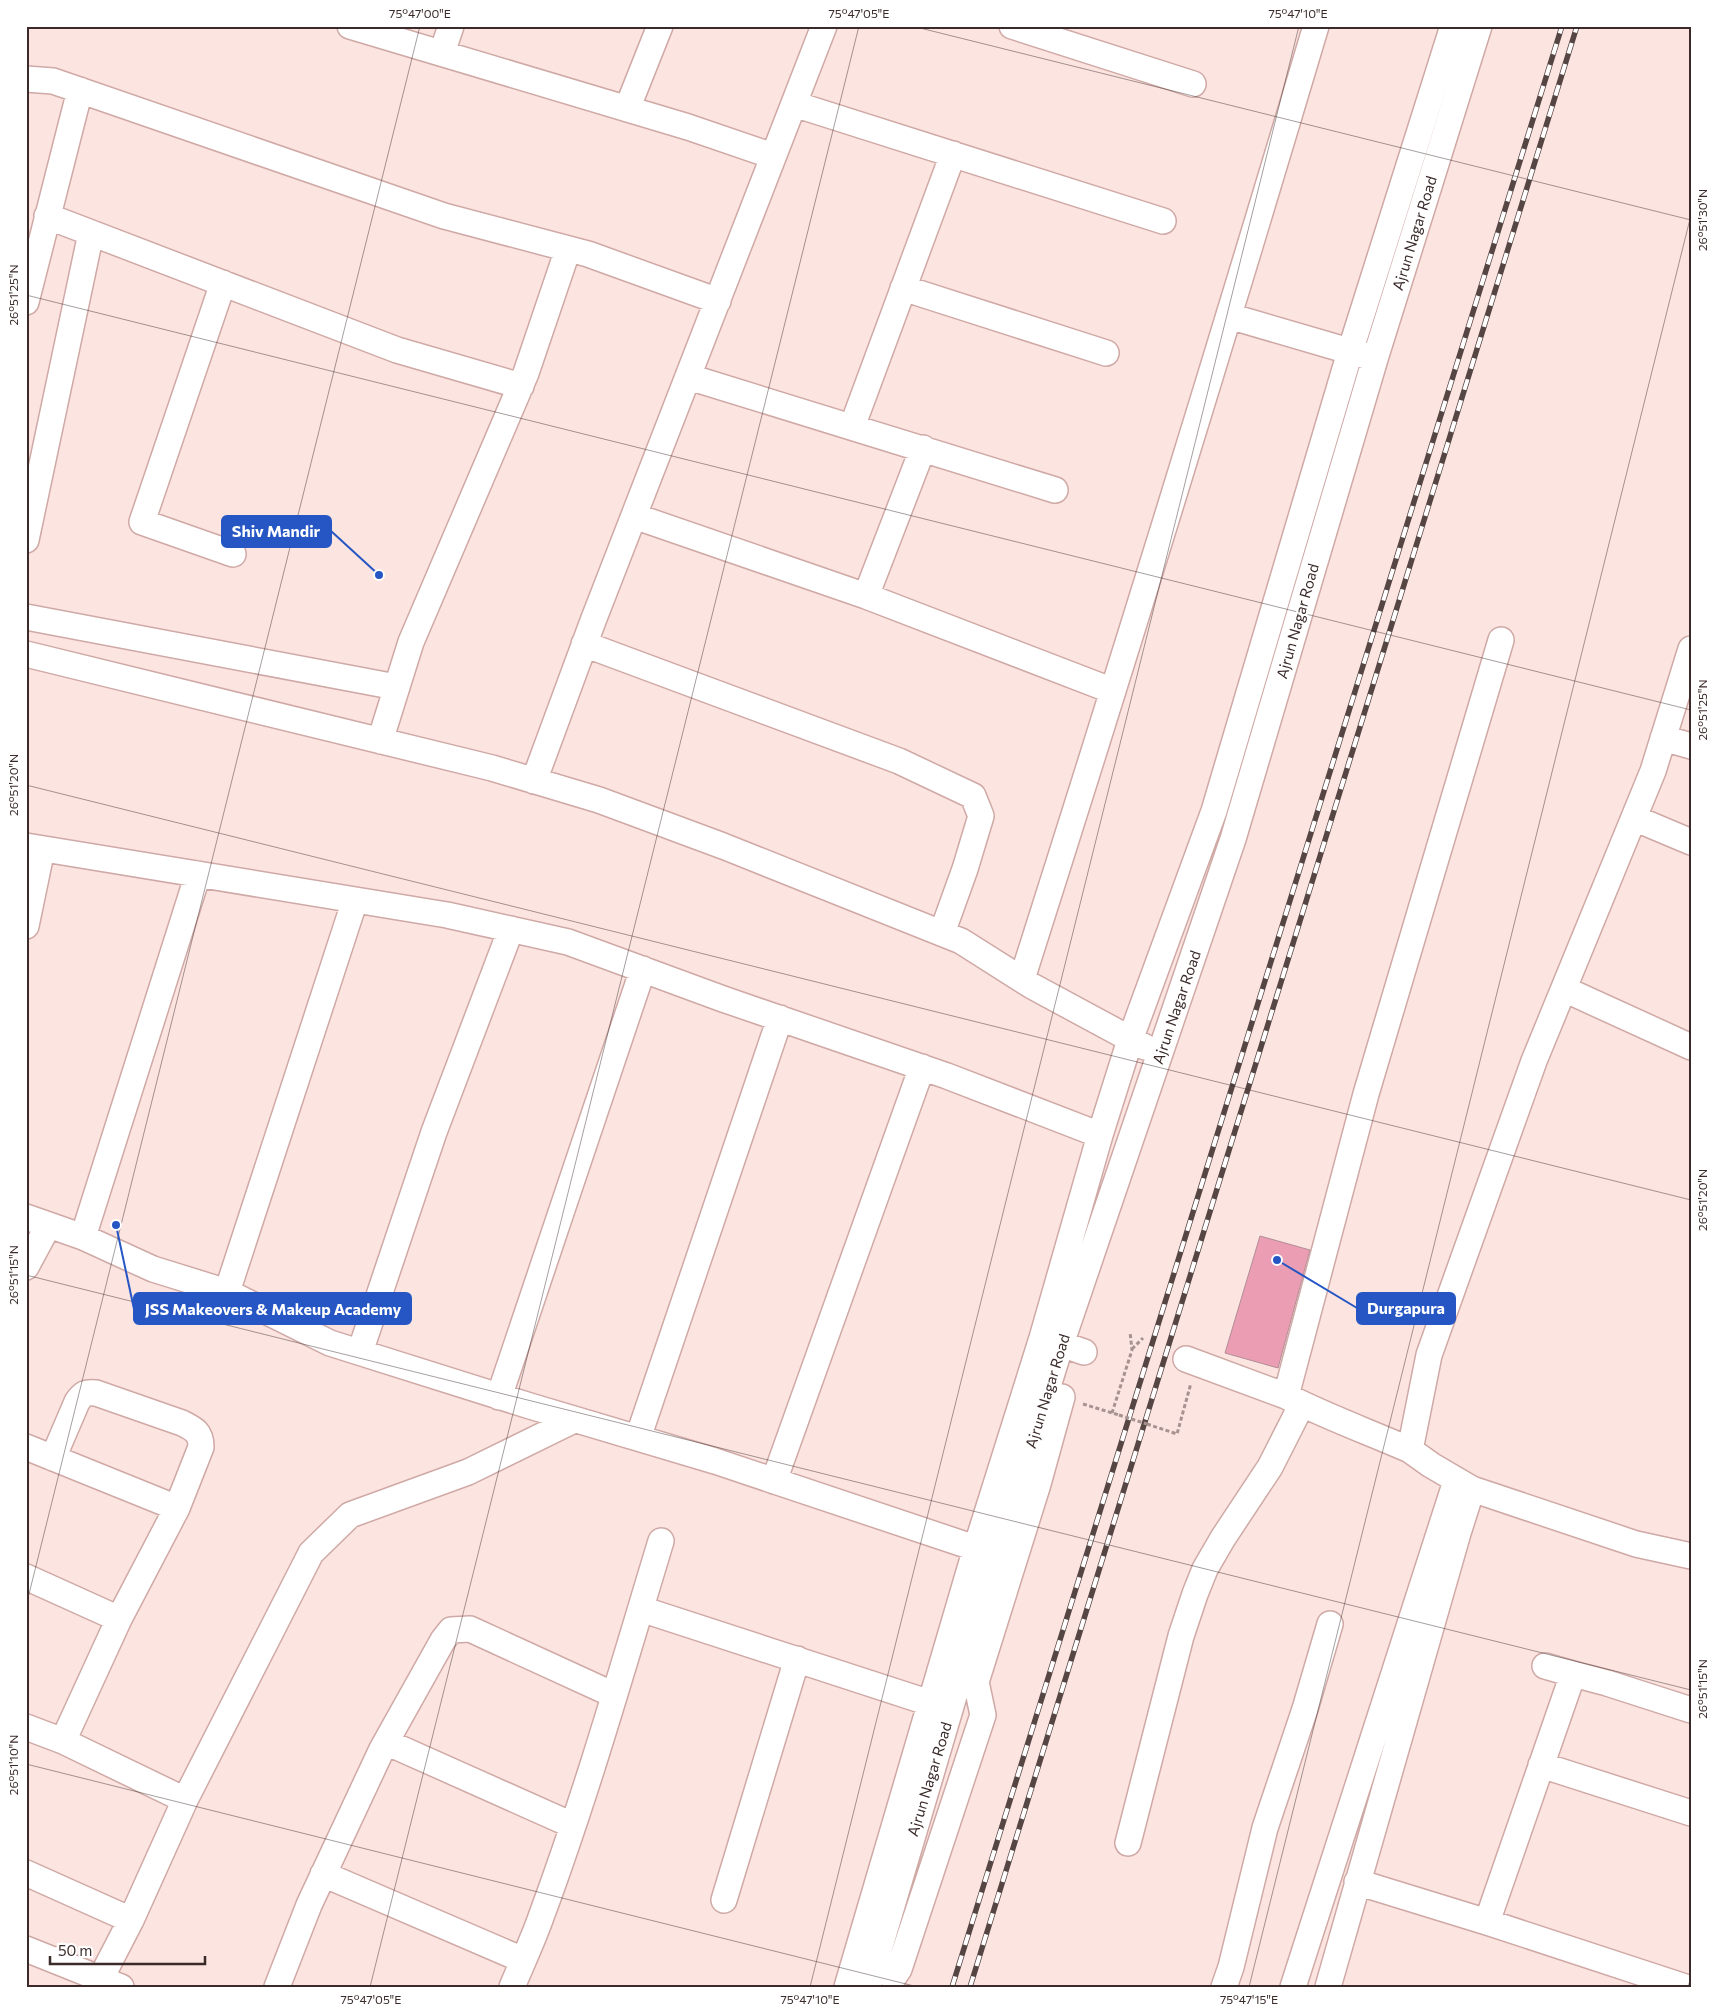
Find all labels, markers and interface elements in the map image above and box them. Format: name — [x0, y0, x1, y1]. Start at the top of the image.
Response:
text: 75°47'00"E — [389, 6, 451, 20]
text: 75°47'05"E — [829, 6, 889, 20]
text: 75°47'10"E — [1268, 6, 1328, 20]
street label: Ajrun Nagar Road — [1388, 173, 1440, 293]
text: 26°51'30"N — [1695, 189, 1709, 251]
text: 26°51'25"N — [6, 264, 20, 326]
callout: Shiv Mandir — [222, 516, 331, 547]
text: Shiv Mandir — [232, 521, 321, 540]
street label: Ajrun Nagar Road — [1272, 561, 1322, 681]
text: 26°51'25"N — [1695, 679, 1709, 741]
text: 26°51'20"N — [6, 754, 20, 816]
street label: Ajrun Nagar Road — [1148, 948, 1204, 1066]
text: 26°51'20"N — [1695, 1169, 1709, 1231]
text: 26°51'15"N — [6, 1245, 20, 1305]
callout: JSS Makeovers & Makeup Academy — [134, 1293, 411, 1324]
callout: Durgapura — [1357, 1293, 1455, 1324]
text: Durgapura — [1367, 1298, 1445, 1317]
text: JSS Makeovers & Makeup Academy — [145, 1299, 401, 1318]
street label: Ajrun Nagar Road — [1021, 1331, 1073, 1451]
text: 26°51'15"N — [1695, 1659, 1709, 1719]
street label: Ajrun Nagar Road — [903, 1719, 955, 1839]
text: 26°51'10"N — [6, 1735, 20, 1795]
scale bar — [50, 1933, 205, 1965]
text: 50 m — [58, 1941, 92, 1959]
text: 75°47'05"E — [341, 1992, 401, 2006]
text: 75°47'10"E — [780, 1992, 840, 2006]
text: 75°47'15"E — [1220, 1992, 1278, 2006]

